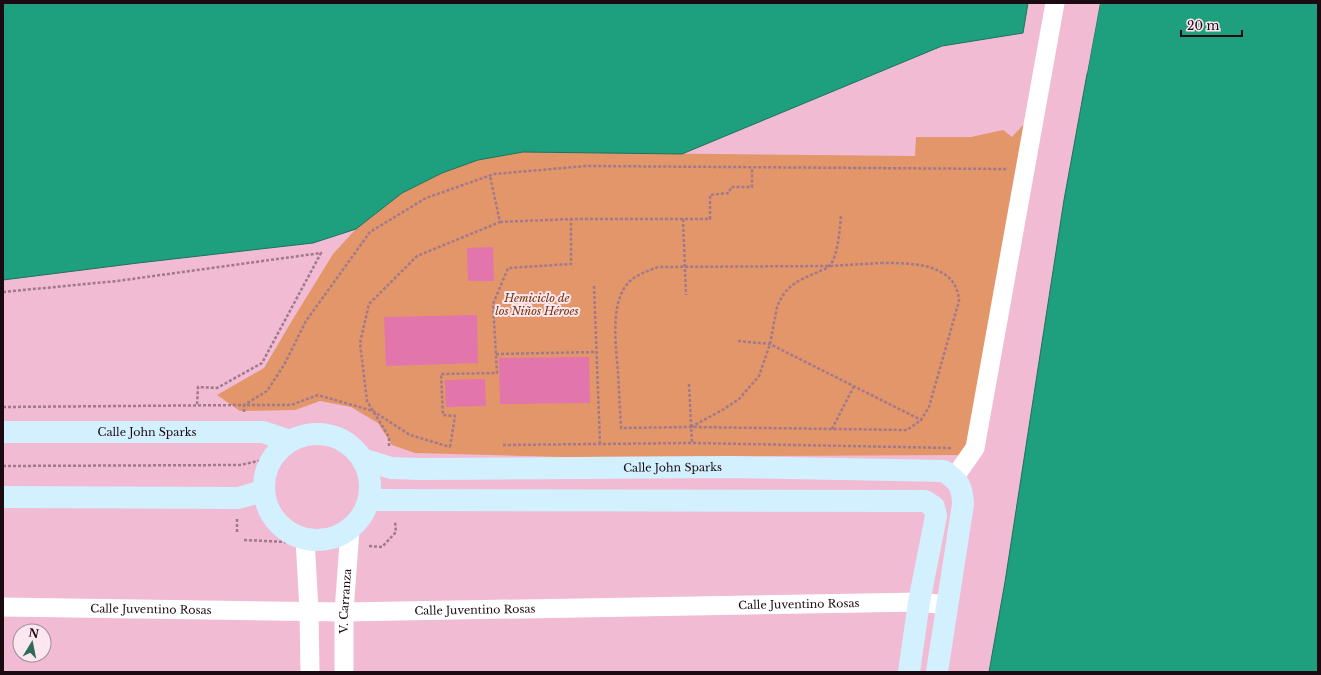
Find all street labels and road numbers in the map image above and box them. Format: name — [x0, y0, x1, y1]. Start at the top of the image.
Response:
street label: Calle John Sparks — [98, 425, 196, 439]
street label: Calle John Sparks — [623, 460, 722, 475]
street label: V. Carranza — [337, 567, 354, 635]
street label: Calle Juventino Rosas — [738, 596, 860, 612]
street label: Calle Juventino Rosas — [90, 601, 212, 617]
street label: Calle Juventino Rosas — [414, 602, 536, 618]

